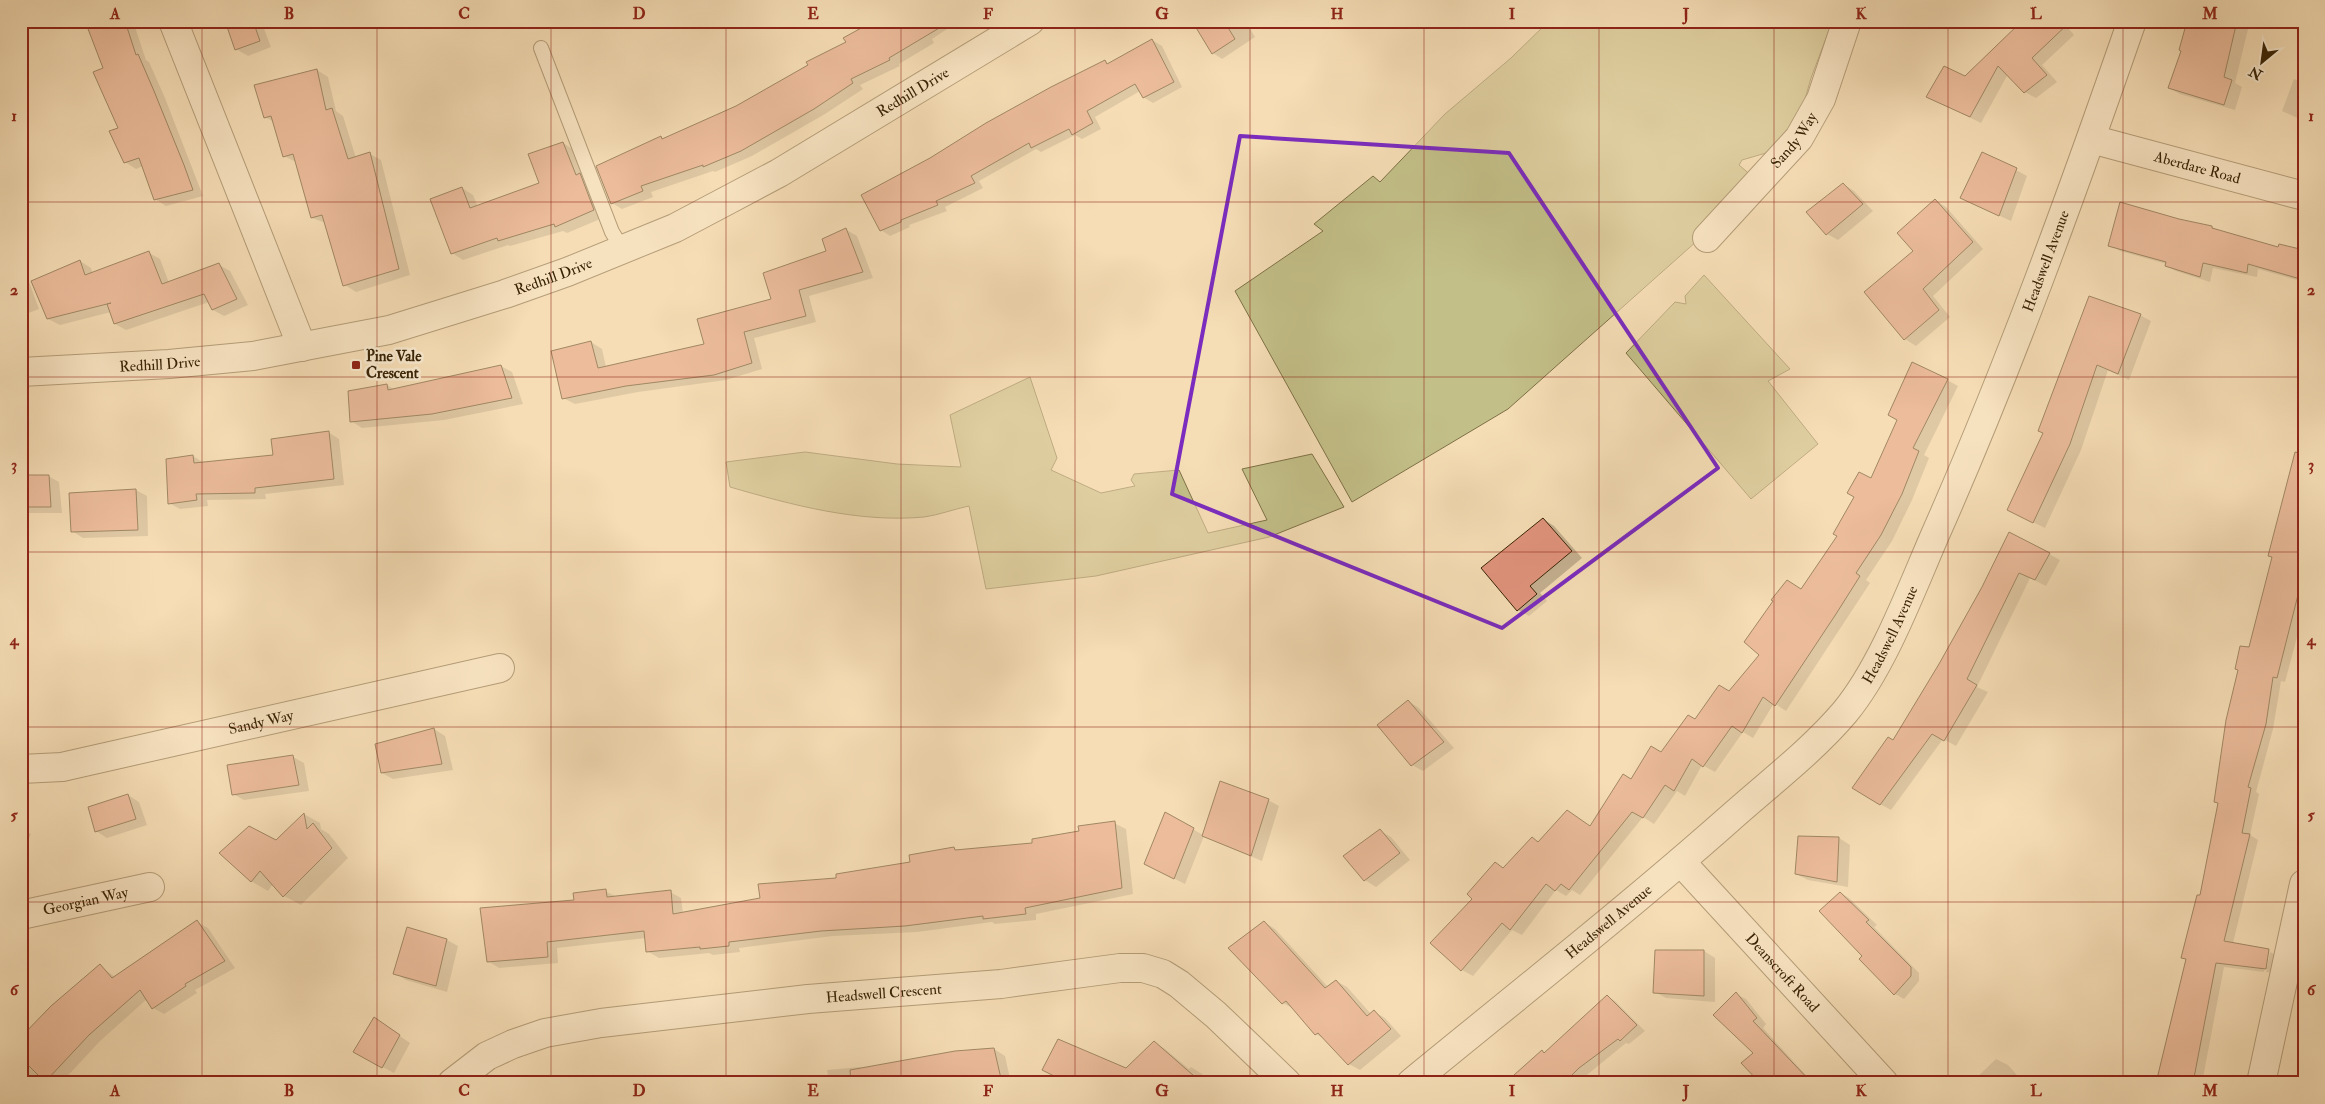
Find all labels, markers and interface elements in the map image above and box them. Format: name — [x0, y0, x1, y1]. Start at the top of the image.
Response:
text: A — [109, 4, 121, 24]
text: B — [284, 4, 294, 24]
text: C — [458, 4, 470, 24]
text: D — [632, 4, 646, 24]
text: E — [807, 4, 819, 24]
text: F — [983, 4, 993, 24]
text: G — [1155, 4, 1169, 24]
text: H — [1330, 4, 1344, 24]
text: I — [1509, 4, 1516, 24]
text: J — [1682, 4, 1690, 25]
text: K — [1855, 4, 1867, 24]
text: L — [2030, 4, 2042, 24]
text: M — [2201, 4, 2218, 24]
north arrow — [2238, 38, 2288, 88]
text: N — [2246, 62, 2266, 84]
street label: Redhill Drive — [873, 63, 953, 121]
text: 1 — [11, 106, 17, 126]
text: 1 — [2308, 106, 2314, 126]
street label: Sandy Way — [1766, 109, 1821, 172]
street label: Aberdare Road — [2151, 147, 2243, 188]
street label: Headswell Avenue — [2018, 208, 2073, 315]
street label: Redhill Drive — [512, 253, 595, 299]
text: 2 — [10, 280, 18, 300]
text: 2 — [2307, 280, 2315, 300]
place label: Pine Vale Crescent — [366, 347, 422, 383]
street label: Redhill Drive — [119, 352, 201, 376]
marker: Pine Vale Crescent — [350, 359, 362, 371]
text: 3 — [11, 455, 17, 475]
text: 3 — [2308, 455, 2314, 475]
street label: Headswell Avenue — [1858, 583, 1922, 687]
text: 4 — [9, 630, 20, 650]
text: 4 — [2306, 630, 2317, 650]
street label: Sandy Way — [227, 705, 296, 739]
text: 5 — [10, 805, 18, 825]
text: 5 — [2307, 805, 2315, 825]
street label: Headswell Avenue — [1561, 880, 1656, 963]
street label: Georgian Way — [41, 882, 130, 919]
street label: Deanscroft Road — [1741, 929, 1824, 1016]
street label: Headswell Crescent — [825, 979, 943, 1007]
text: 6 — [10, 980, 20, 1000]
text: 6 — [2307, 980, 2317, 1000]
text: A — [109, 1081, 121, 1101]
text: B — [284, 1081, 294, 1101]
text: C — [458, 1081, 470, 1101]
text: D — [632, 1081, 646, 1101]
text: E — [807, 1081, 819, 1101]
text: F — [983, 1081, 993, 1101]
text: G — [1155, 1081, 1169, 1101]
text: H — [1330, 1081, 1344, 1101]
text: I — [1509, 1081, 1516, 1101]
text: J — [1682, 1081, 1690, 1102]
text: K — [1855, 1081, 1867, 1101]
text: L — [2030, 1081, 2042, 1101]
text: M — [2201, 1081, 2218, 1101]

